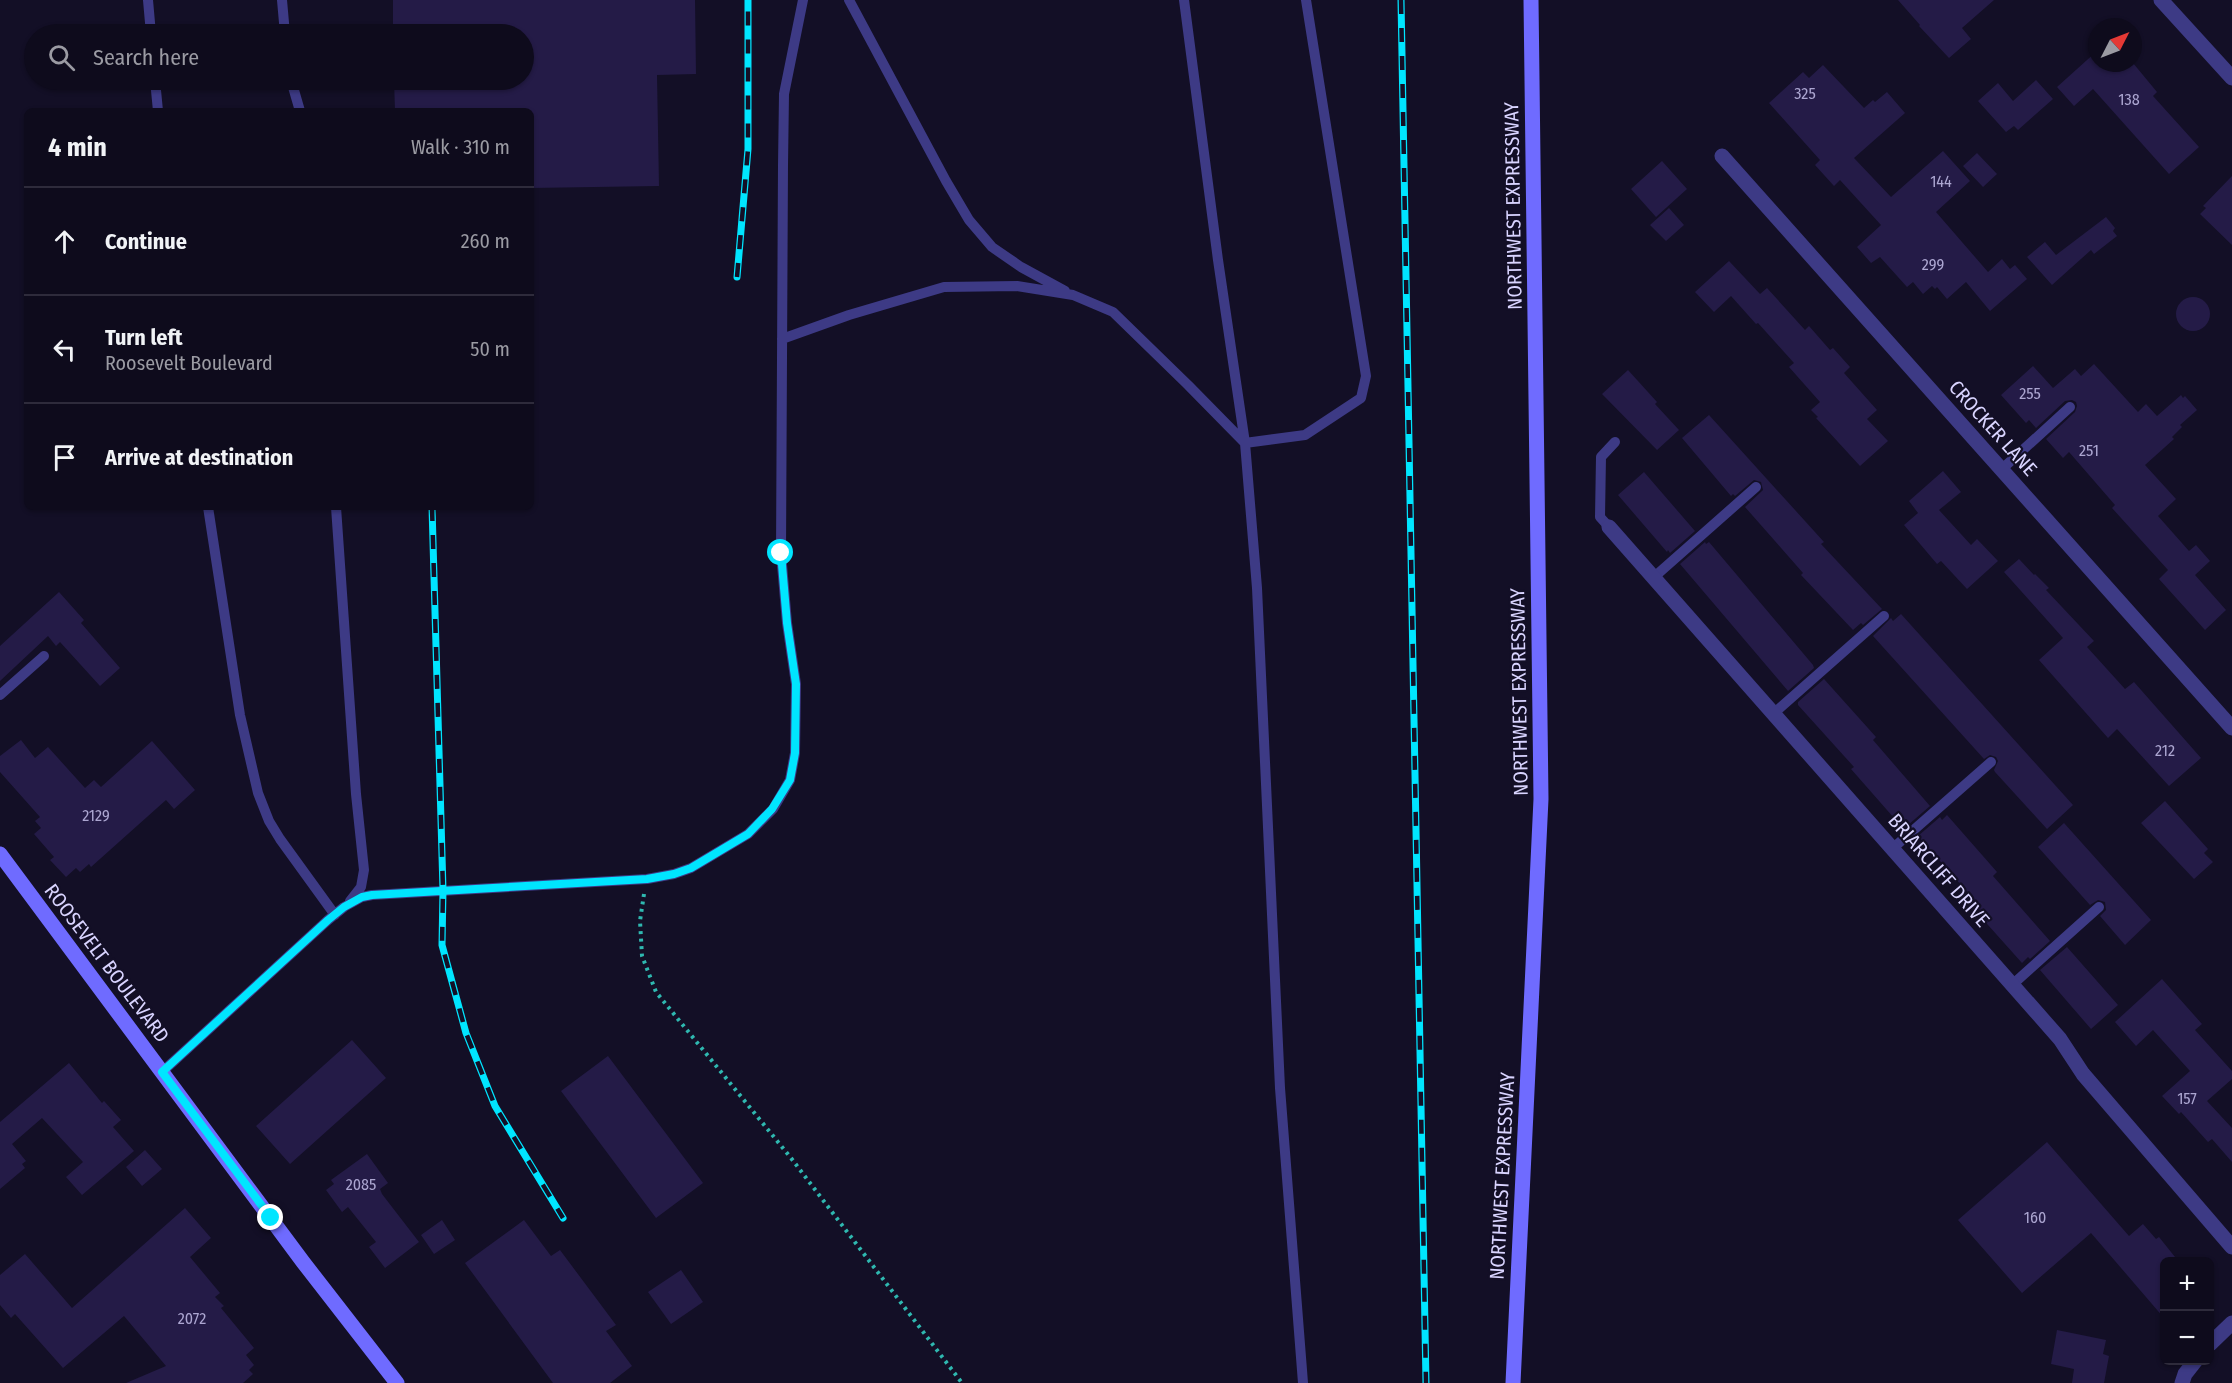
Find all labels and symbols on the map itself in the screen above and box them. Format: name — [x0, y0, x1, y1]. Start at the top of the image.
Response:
north arrow — [2088, 18, 2142, 72]
house number: 325 — [1794, 84, 1816, 103]
house number: 138 — [2118, 90, 2140, 109]
street label: NORTHWEST EXPRESSWAY — [1499, 102, 1527, 310]
house number: 144 — [1930, 172, 1952, 191]
house number: 299 — [1922, 255, 1944, 274]
street label: CROCKER LANE — [1944, 375, 2042, 481]
house number: 255 — [2019, 384, 2041, 403]
house number: 251 — [2079, 441, 2099, 460]
route start — [767, 539, 793, 565]
street label: NORTHWEST EXPRESSWAY — [1505, 588, 1533, 796]
house number: 212 — [2155, 741, 2175, 760]
house number: 2129 — [82, 806, 110, 825]
street label: BRIARCLIFF DRIVE — [1883, 808, 1995, 932]
street label: ROOSEVELT BOULEVARD — [40, 879, 174, 1047]
street label: NORTHWEST EXPRESSWAY — [1485, 1072, 1519, 1280]
house number: 157 — [2177, 1089, 2197, 1108]
house number: 2085 — [346, 1175, 376, 1194]
route end — [257, 1204, 283, 1230]
house number: 160 — [2024, 1208, 2046, 1227]
house number: 2072 — [178, 1309, 206, 1328]

